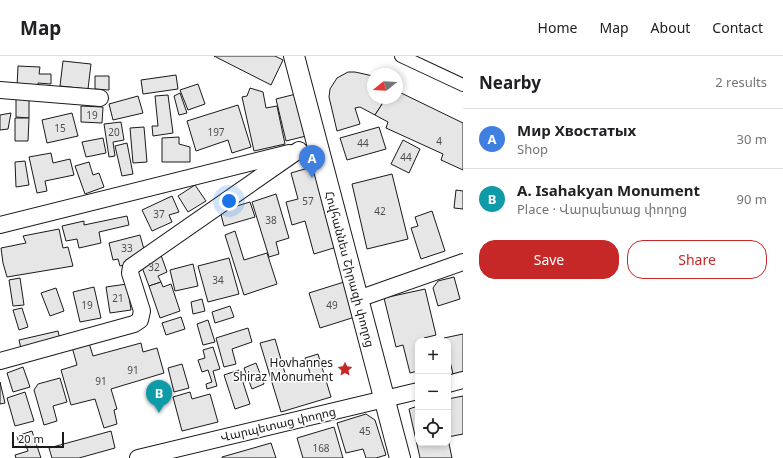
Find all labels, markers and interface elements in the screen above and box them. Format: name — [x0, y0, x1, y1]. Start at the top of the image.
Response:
text: Map — [20, 15, 61, 41]
text: Home — [538, 18, 577, 37]
text: Map — [599, 18, 629, 37]
text: About — [651, 18, 690, 37]
text: Contact — [712, 18, 763, 37]
north arrow — [367, 68, 403, 104]
text: Nearby — [479, 71, 541, 94]
text: 2 results — [715, 73, 767, 91]
house number: 19 — [86, 108, 98, 122]
text: Мир Хвостатых — [517, 120, 636, 140]
house number: 15 — [54, 121, 66, 135]
house number: 20 — [108, 125, 120, 139]
house number: 197 — [207, 125, 225, 139]
text: A — [488, 130, 497, 148]
text: 30 m — [737, 130, 767, 148]
house number: 4 — [436, 134, 442, 148]
house number: 44 — [357, 136, 369, 150]
text: Shop — [517, 140, 548, 158]
pin: A — [299, 145, 325, 178]
house number: 44 — [400, 150, 412, 164]
text: A. Isahakyan Monument — [517, 180, 700, 200]
street label: Հովհաննես Շիրազի փողոց — [321, 189, 379, 349]
text: B — [488, 190, 496, 208]
text: 90 m — [737, 190, 767, 208]
your location — [219, 191, 239, 211]
house number: 57 — [302, 194, 314, 208]
text: Place · Վարպետաց փողոց — [517, 200, 687, 218]
house number: 42 — [374, 204, 386, 218]
house number: 37 — [153, 207, 165, 221]
house number: 38 — [265, 213, 277, 227]
button: Save — [479, 240, 619, 279]
button: Share — [627, 240, 767, 279]
house number: 33 — [121, 241, 133, 255]
house number: 32 — [148, 260, 160, 274]
house number: 34 — [212, 273, 224, 287]
house number: 21 — [112, 291, 124, 305]
house number: 19 — [81, 298, 93, 312]
house number: 49 — [326, 298, 338, 312]
map controls — [415, 338, 451, 446]
button: + — [415, 338, 451, 374]
place label: Hovhannes Shiraz Monument — [233, 354, 334, 385]
place icon: Hovhannes Shiraz Monument — [336, 360, 354, 378]
house number: 91 — [127, 363, 139, 377]
house number: 91 — [95, 374, 107, 388]
button: − — [415, 374, 451, 410]
pin: B — [146, 380, 172, 413]
street label: Վարպետաց փողոց — [219, 402, 337, 446]
button: locate — [415, 410, 451, 446]
house number: 45 — [359, 424, 371, 438]
scale bar — [12, 430, 64, 449]
text: 20 m — [18, 431, 44, 446]
house number: 168 — [312, 441, 330, 455]

